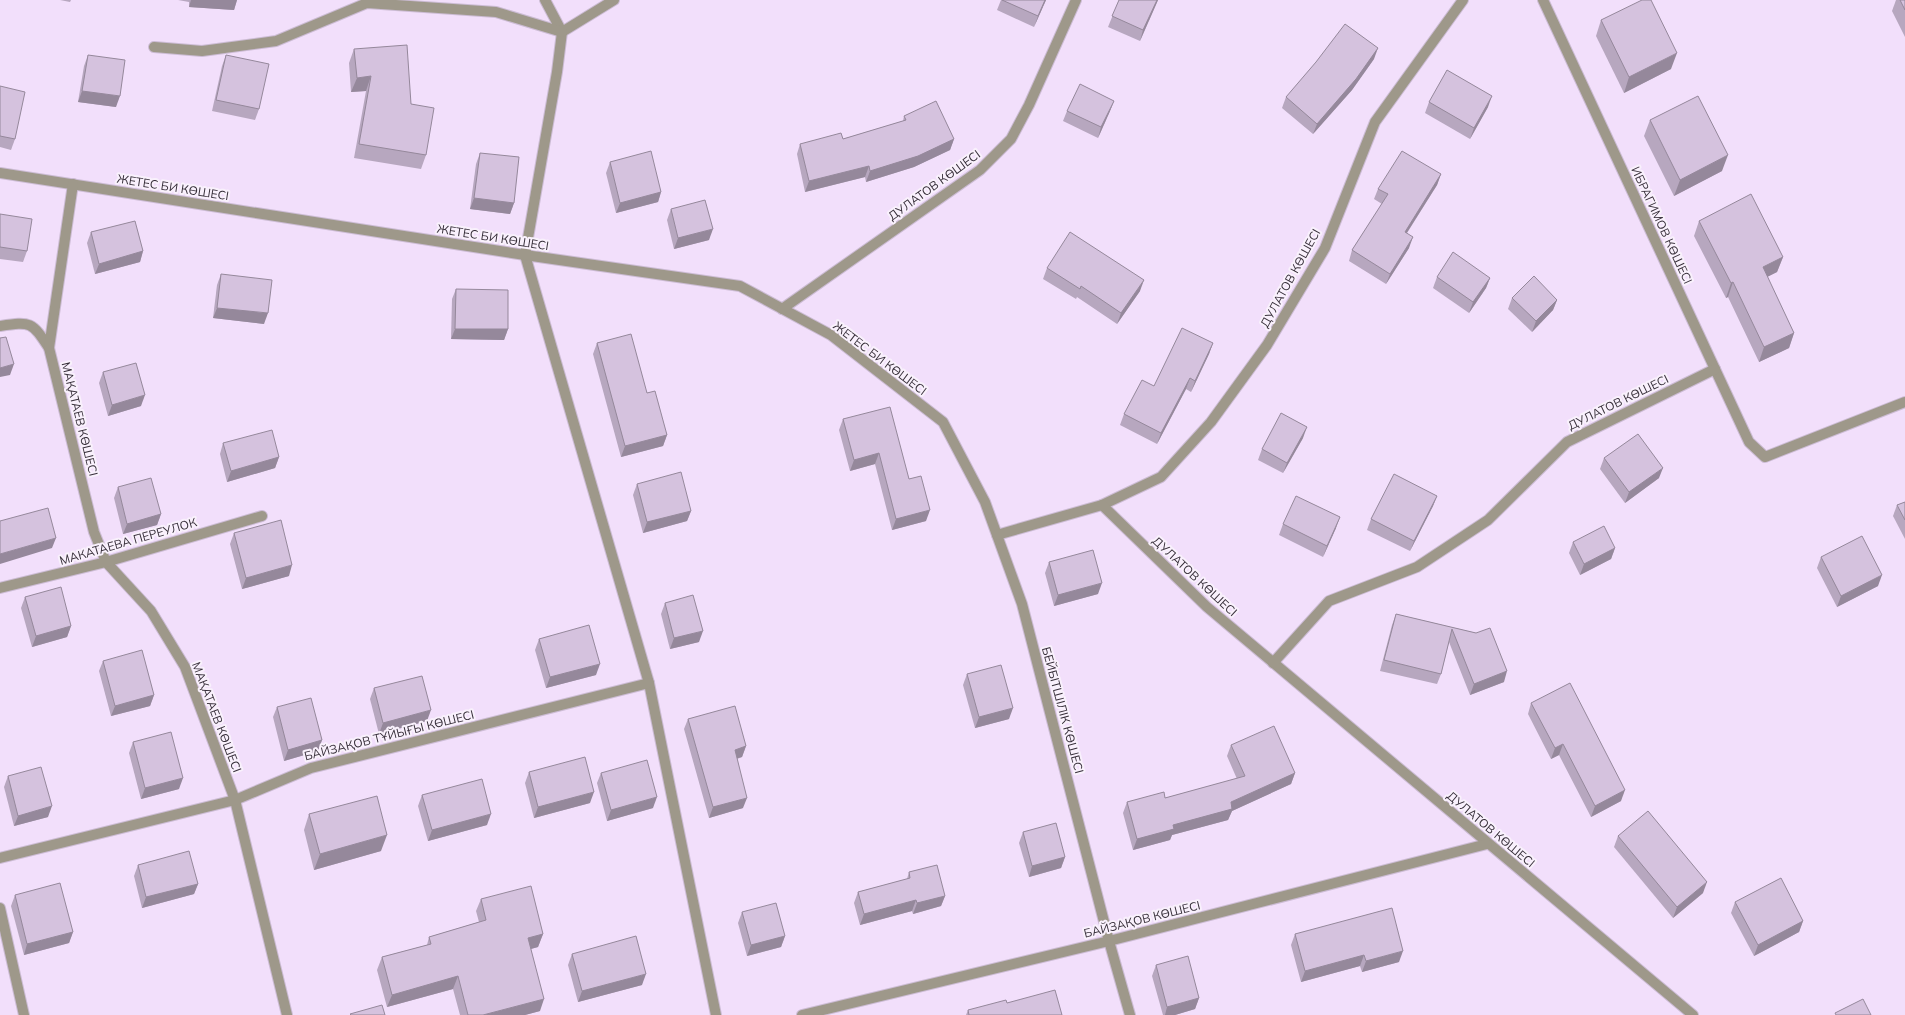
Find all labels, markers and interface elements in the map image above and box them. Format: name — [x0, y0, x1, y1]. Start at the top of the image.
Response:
street label: ДУЛАТОВ КӨШЕСІ — [885, 147, 983, 223]
street label: ИБРАГИМОВ КӨШЕСІ — [1628, 164, 1696, 286]
street label: ЖЕТЕС БИ КӨШЕСІ — [116, 171, 230, 203]
street label: ЖЕТЕС БИ КӨШЕСІ — [436, 221, 550, 253]
street label: ДУЛАТОВ КӨШЕСІ — [1257, 226, 1323, 330]
street label: ЖЕТЕС БИ КӨШЕСІ — [830, 318, 930, 398]
street label: МАҚАТАЕВ КӨШЕСІ — [59, 360, 101, 478]
street label: ДУЛАТОВ КӨШЕСІ — [1565, 371, 1671, 433]
street label: МАКАТАЕВА ПЕРЕУЛОК — [58, 514, 198, 568]
street label: ДУЛАТОВ КӨШЕСІ — [1150, 533, 1240, 619]
street label: БЕЙБІТШІЛІК КӨШЕСІ — [1039, 645, 1087, 775]
street label: МАҚАТАЕВ КӨШЕСІ — [189, 660, 245, 774]
street label: БАЙЗАҚОВ ТҰЙЫҒЫ КӨШЕСІ — [303, 707, 475, 763]
street label: ДУЛАТОВ КӨШЕСІ — [1444, 788, 1538, 870]
street label: БАЙЗАҚОВ КӨШЕСІ — [1082, 897, 1202, 941]

